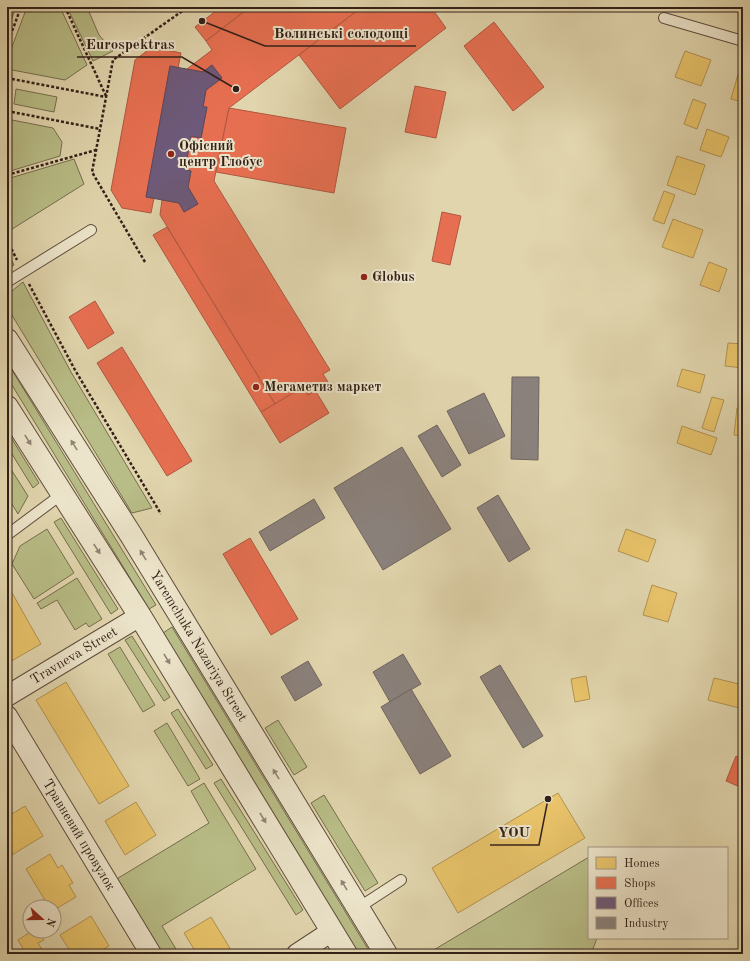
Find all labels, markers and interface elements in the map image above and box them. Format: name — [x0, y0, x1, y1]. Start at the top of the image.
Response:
callout: Волинські солодощі — [265, 19, 416, 46]
text: Волинські солодощі — [274, 27, 408, 42]
callout: Eurospektras — [77, 30, 182, 57]
text: Eurospektras — [86, 38, 174, 53]
place label: Офісний центр Глобус — [179, 139, 263, 169]
marker: Офісний центр Глобус — [166, 149, 176, 159]
place label: Globus — [372, 270, 415, 284]
marker: Globus — [359, 272, 369, 282]
place label: Мегаметиз маркет — [264, 380, 381, 394]
marker: Мегаметиз маркет — [251, 382, 261, 392]
one-way arrow — [24, 434, 31, 446]
one-way arrow — [70, 439, 77, 451]
one-way arrow — [93, 544, 101, 555]
one-way arrow — [139, 549, 146, 561]
street label: Yaremchuka Nazariya Street — [147, 568, 250, 724]
street label: Travneva Street — [28, 624, 120, 687]
one-way arrow — [163, 653, 170, 665]
one-way arrow — [272, 769, 280, 779]
street label: Травневий провулок — [40, 777, 118, 893]
one-way arrow — [260, 812, 267, 824]
callout: YOU — [490, 818, 539, 845]
text: YOU — [498, 826, 530, 841]
legend — [588, 847, 728, 939]
text: Homes — [624, 858, 660, 870]
text: Shops — [624, 878, 655, 890]
one-way arrow — [340, 879, 347, 891]
text: Offices — [624, 898, 659, 910]
north arrow — [22, 899, 62, 939]
text: N — [43, 916, 57, 928]
text: Industry — [624, 918, 669, 930]

